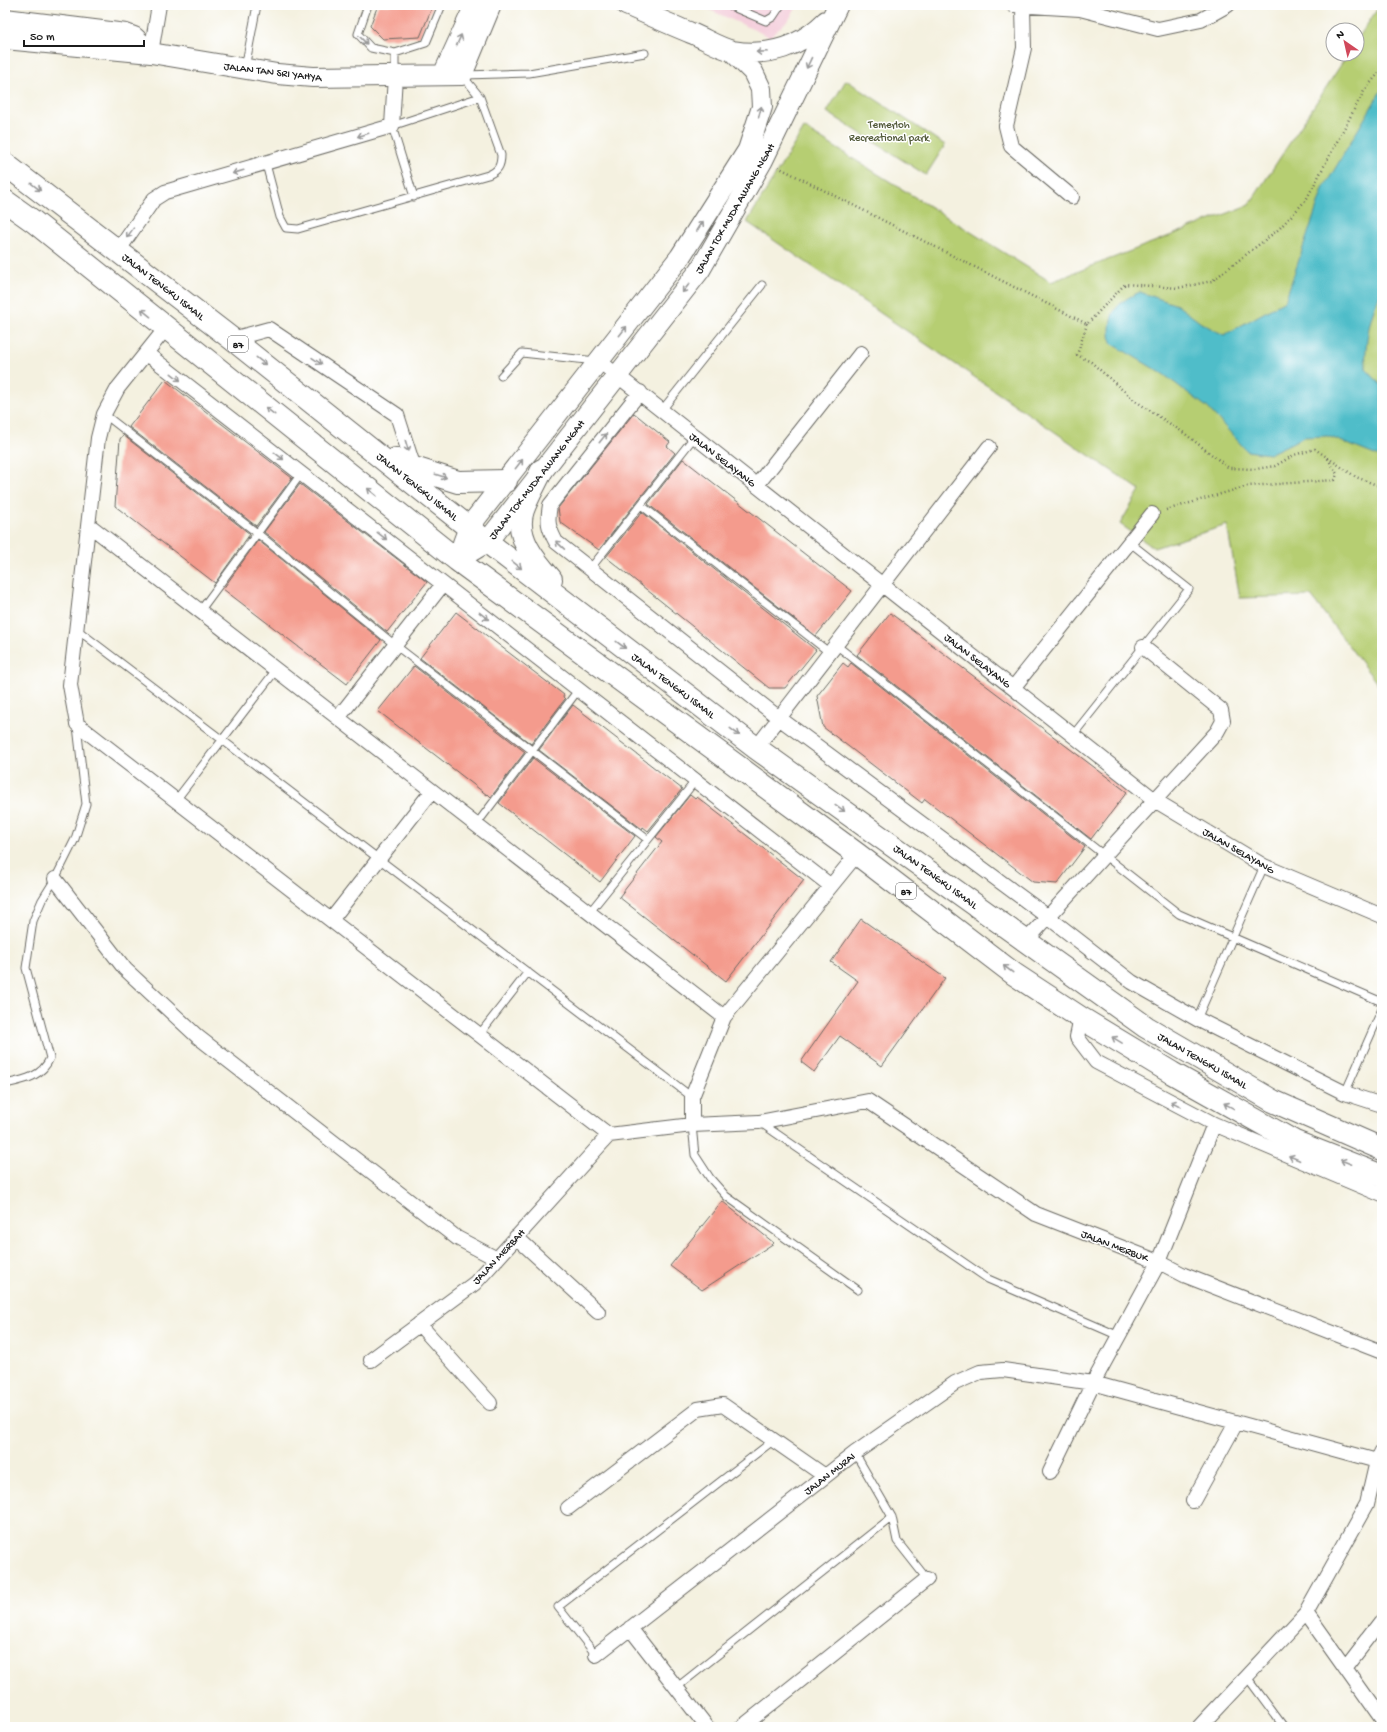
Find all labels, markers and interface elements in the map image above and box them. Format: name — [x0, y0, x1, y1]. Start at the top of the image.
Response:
scale bar — [24, 22, 144, 48]
north arrow — [1325, 22, 1365, 62]
text: N — [1334, 28, 1347, 42]
text: 50 m — [30, 31, 55, 45]
one-way arrow — [358, 35, 368, 45]
one-way arrow — [456, 35, 463, 47]
one-way arrow — [756, 48, 769, 56]
one-way arrow — [805, 57, 812, 69]
street label: JALAN TAN SRI YAHYA — [223, 61, 323, 85]
one-way arrow — [757, 105, 764, 118]
park label: Temerloh Recreational park — [849, 120, 930, 145]
one-way arrow — [356, 132, 369, 139]
street label: JALAN TOK MUDA AWANG NGAH — [693, 141, 778, 276]
one-way arrow — [232, 169, 245, 176]
one-way arrow — [30, 183, 41, 192]
one-way arrow — [696, 221, 704, 232]
one-way arrow — [126, 227, 134, 238]
street label: JALAN TENGKU ISMAIL — [119, 252, 207, 324]
one-way arrow — [682, 282, 691, 293]
one-way arrow — [141, 308, 152, 317]
one-way arrow — [619, 325, 628, 336]
road number: 87 — [228, 336, 248, 352]
one-way arrow — [255, 357, 266, 366]
one-way arrow — [311, 357, 322, 365]
one-way arrow — [171, 372, 182, 381]
one-way arrow — [265, 406, 276, 415]
street label: JALAN TOK MUDA AWANG NGAH — [487, 418, 588, 542]
street label: JALAN SELAYANG — [686, 431, 758, 491]
one-way arrow — [599, 432, 607, 443]
one-way arrow — [404, 439, 411, 452]
street label: JALAN TENGKU ISMAIL — [374, 451, 461, 525]
one-way arrow — [274, 452, 285, 461]
one-way arrow — [515, 458, 524, 469]
one-way arrow — [434, 473, 447, 480]
one-way arrow — [366, 487, 377, 496]
one-way arrow — [376, 532, 387, 541]
one-way arrow — [555, 540, 565, 549]
one-way arrow — [512, 561, 523, 570]
one-way arrow — [479, 612, 490, 620]
street label: JALAN SELAYANG — [941, 632, 1013, 692]
one-way arrow — [615, 640, 626, 649]
street label: JALAN TENGKU ISMAIL — [629, 651, 718, 722]
one-way arrow — [730, 727, 741, 736]
one-way arrow — [835, 804, 846, 812]
street label: JALAN SELAYANG — [1200, 826, 1277, 878]
street label: JALAN TENGKU ISMAIL — [890, 843, 980, 913]
road number: 87 — [896, 883, 916, 899]
one-way arrow — [1002, 965, 1013, 973]
street label: JALAN TENGKU ISMAIL — [1155, 1031, 1250, 1093]
one-way arrow — [1111, 1035, 1123, 1043]
one-way arrow — [1170, 1100, 1182, 1108]
one-way arrow — [1223, 1101, 1235, 1109]
one-way arrow — [1289, 1154, 1301, 1161]
one-way arrow — [1340, 1158, 1352, 1166]
street label: JALAN MERBAH — [471, 1227, 529, 1288]
street label: JALAN MERBUK — [1079, 1229, 1151, 1266]
street label: JALAN MURAI — [802, 1451, 858, 1498]

